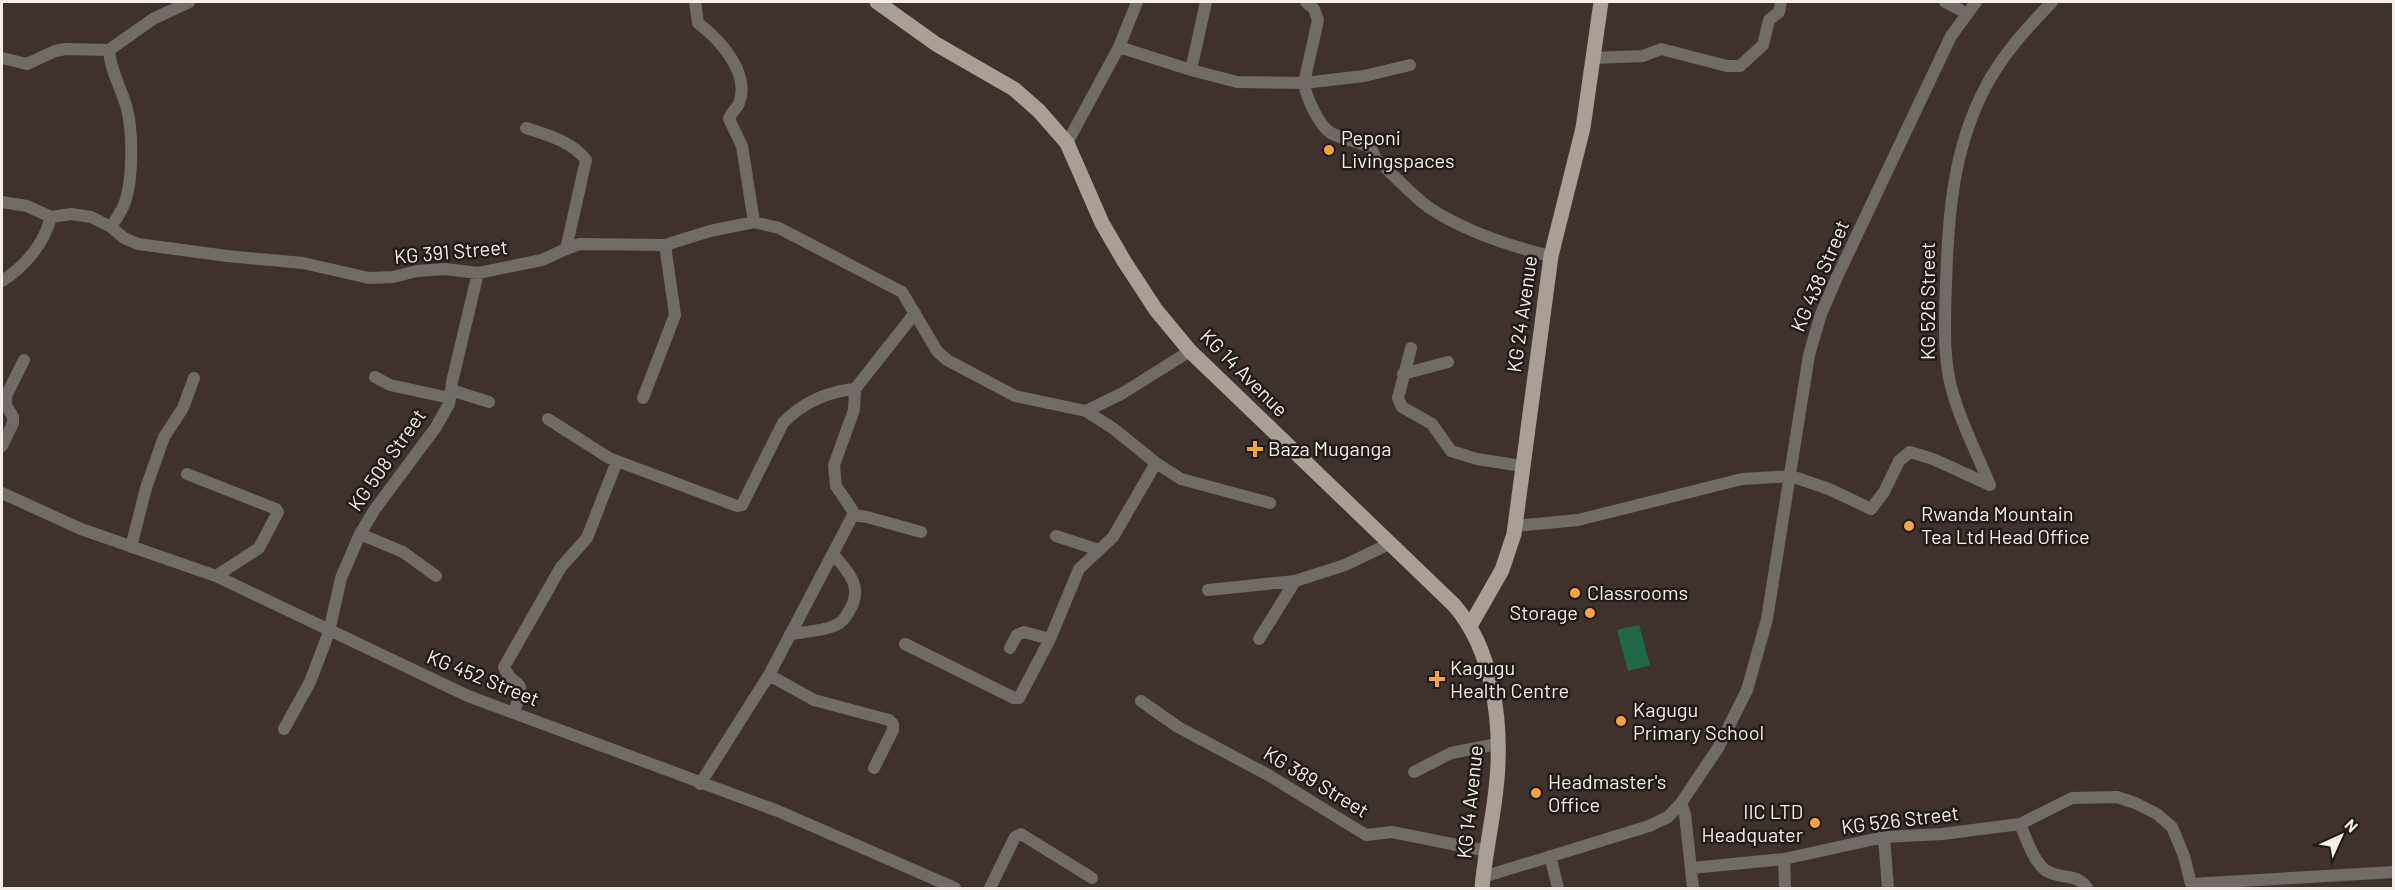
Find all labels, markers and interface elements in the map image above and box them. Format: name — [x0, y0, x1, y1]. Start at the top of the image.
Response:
place label: Peponi Livingspaces — [1341, 125, 1455, 172]
marker: Peponi Livingspaces — [1322, 143, 1336, 157]
street label: KG 438 Street — [1785, 216, 1853, 335]
street label: KG 391 Street — [393, 234, 509, 268]
street label: KG 526 Street — [1915, 242, 1939, 360]
street label: KG 24 Avenue — [1501, 254, 1541, 374]
street label: KG 14 Avenue — [1196, 324, 1293, 421]
street label: KG 508 Street — [342, 404, 430, 515]
place label: Baza Muganga — [1268, 436, 1391, 460]
marker: Baza Muganga — [1246, 440, 1264, 458]
place label: Rwanda Mountain Tea Ltd Head Office — [1921, 501, 2090, 548]
marker: Rwanda Mountain Tea Ltd Head Office — [1902, 519, 1916, 533]
place label: Classrooms — [1587, 580, 1688, 604]
marker: Classrooms — [1568, 586, 1582, 600]
place label: Storage — [1510, 600, 1578, 624]
marker: Storage — [1583, 606, 1597, 620]
street label: KG 452 Street — [424, 644, 543, 710]
place label: Kagugu Health Centre — [1450, 655, 1569, 702]
marker: Kagugu Health Centre — [1428, 670, 1446, 688]
place label: Kagugu Primary School — [1633, 697, 1764, 744]
marker: Kagugu Primary School — [1614, 714, 1628, 728]
street label: KG 389 Street — [1260, 740, 1373, 822]
street label: KG 14 Avenue — [1451, 744, 1487, 860]
place label: Headmaster's Office — [1548, 769, 1666, 816]
marker: Headmaster's Office — [1529, 786, 1543, 800]
place label: IIC LTD Headquater — [1701, 799, 1803, 846]
street label: KG 526 Street — [1840, 800, 1960, 838]
north arrow — [2311, 806, 2371, 866]
text: N — [2341, 815, 2362, 836]
marker: IIC LTD Headquater — [1808, 816, 1822, 830]

